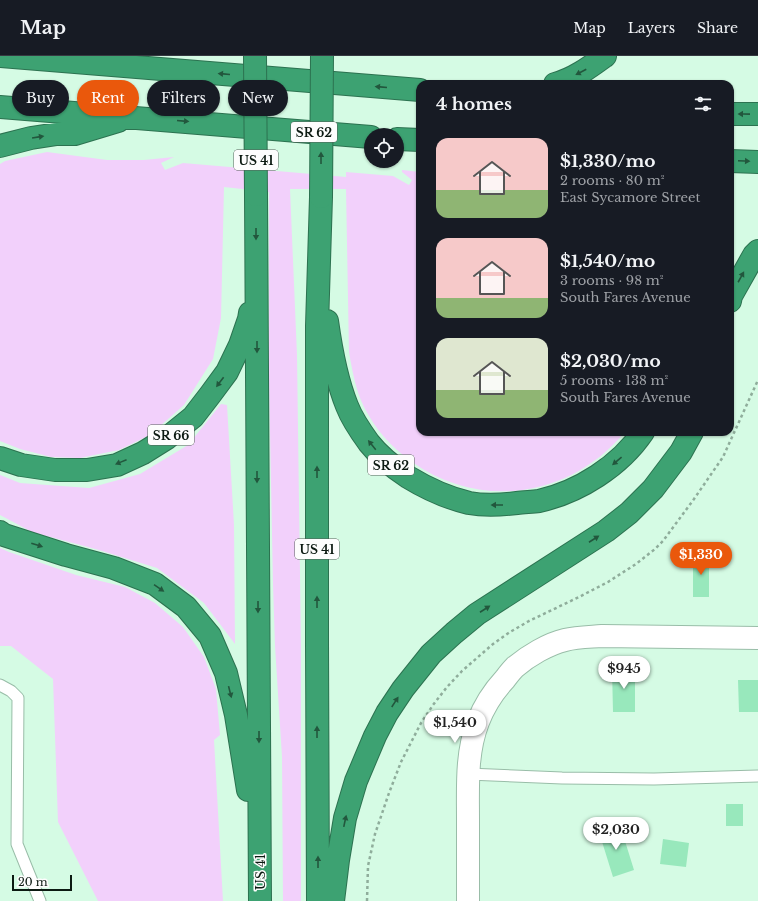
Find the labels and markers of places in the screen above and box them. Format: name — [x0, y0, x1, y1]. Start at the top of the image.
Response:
pin: $1,330 — [668, 542, 734, 576]
pin: $945 — [600, 656, 648, 690]
pin: $1,540 — [422, 710, 488, 744]
pin: $2,030 — [583, 817, 649, 851]

